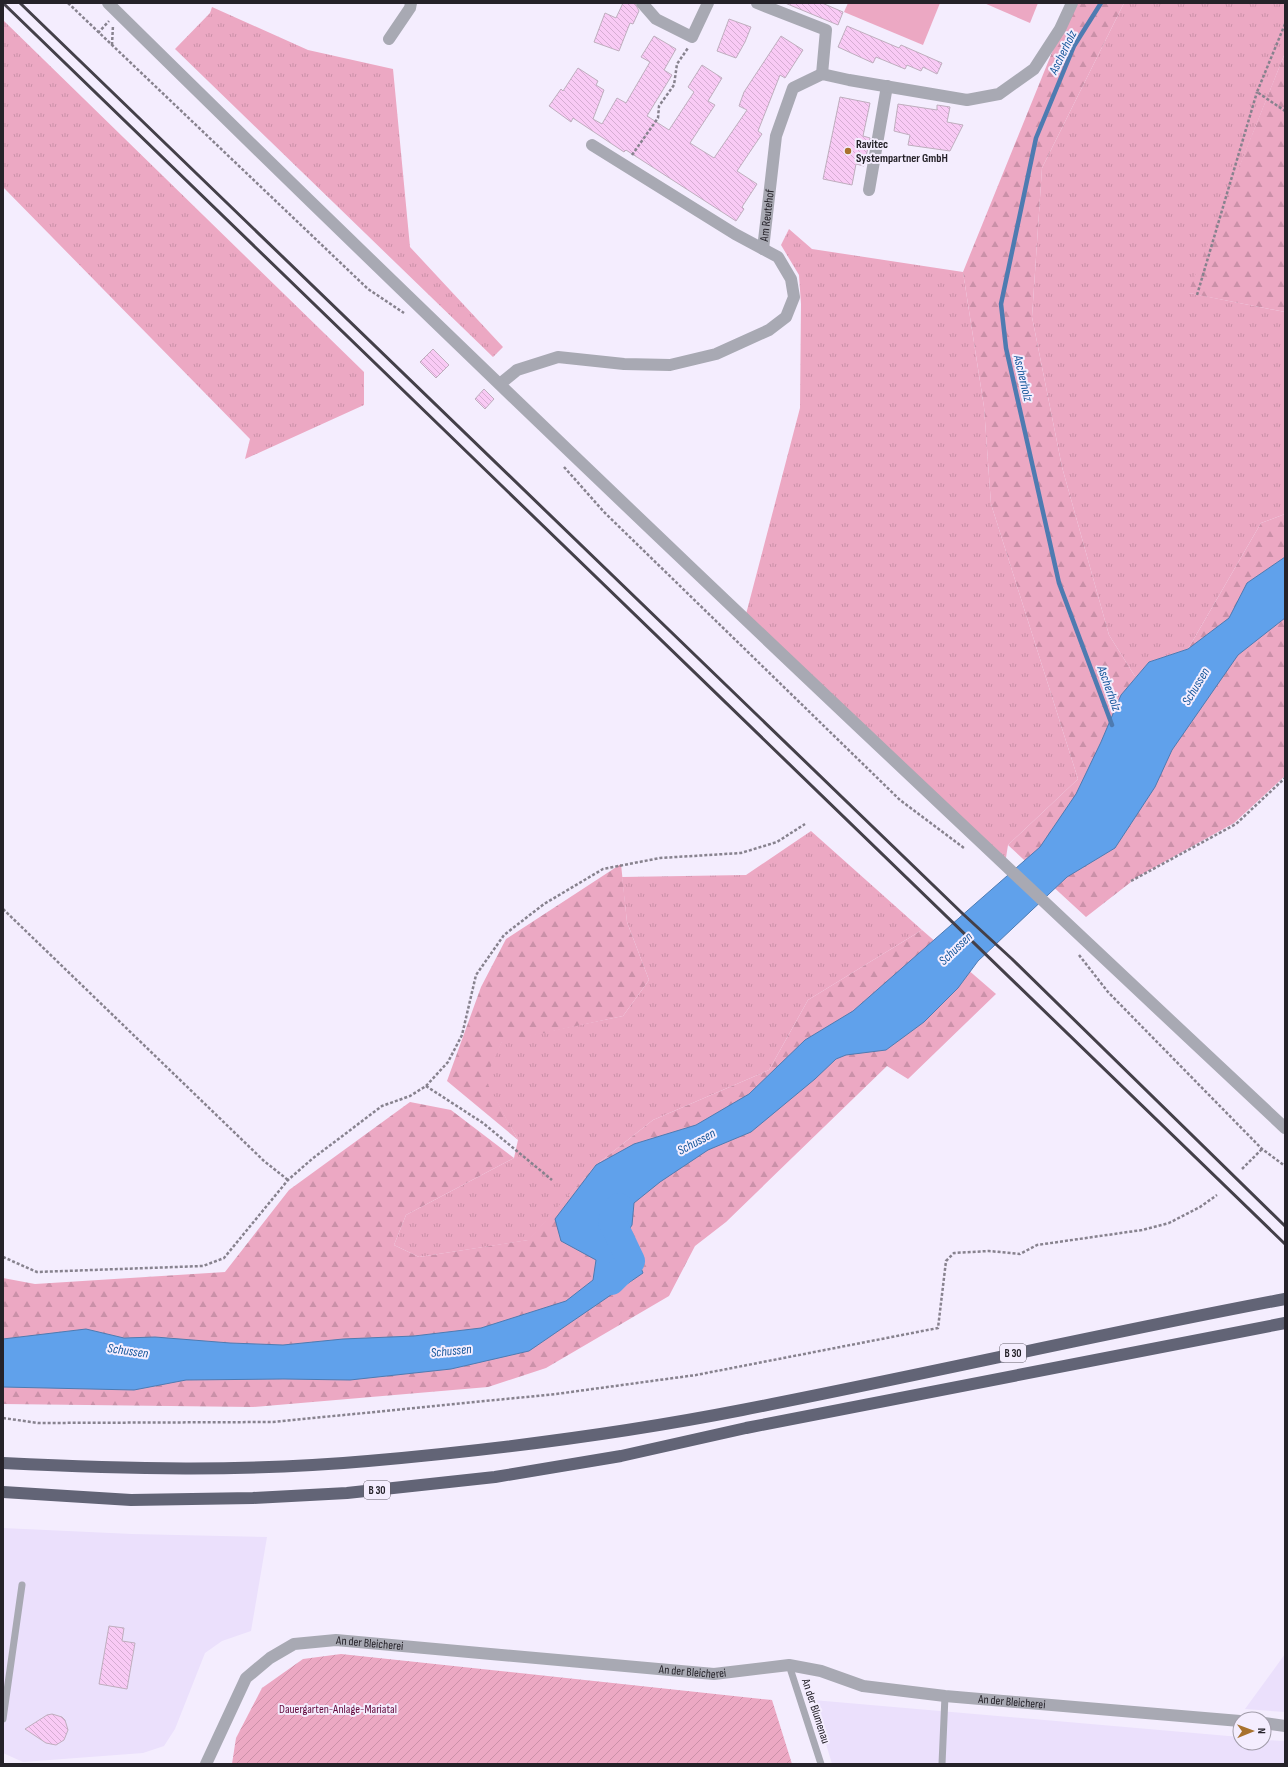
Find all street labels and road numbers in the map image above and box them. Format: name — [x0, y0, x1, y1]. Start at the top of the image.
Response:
street label: Am Reutehof — [757, 188, 778, 243]
road number: B 30 — [1000, 1344, 1026, 1362]
road number: B 30 — [364, 1481, 390, 1499]
street label: An der Bleicherei — [335, 1633, 404, 1654]
street label: An der Bleicherei — [657, 1662, 727, 1682]
street label: An der Blumenau — [798, 1676, 833, 1746]
street label: An der Bleicherei — [977, 1692, 1046, 1712]

